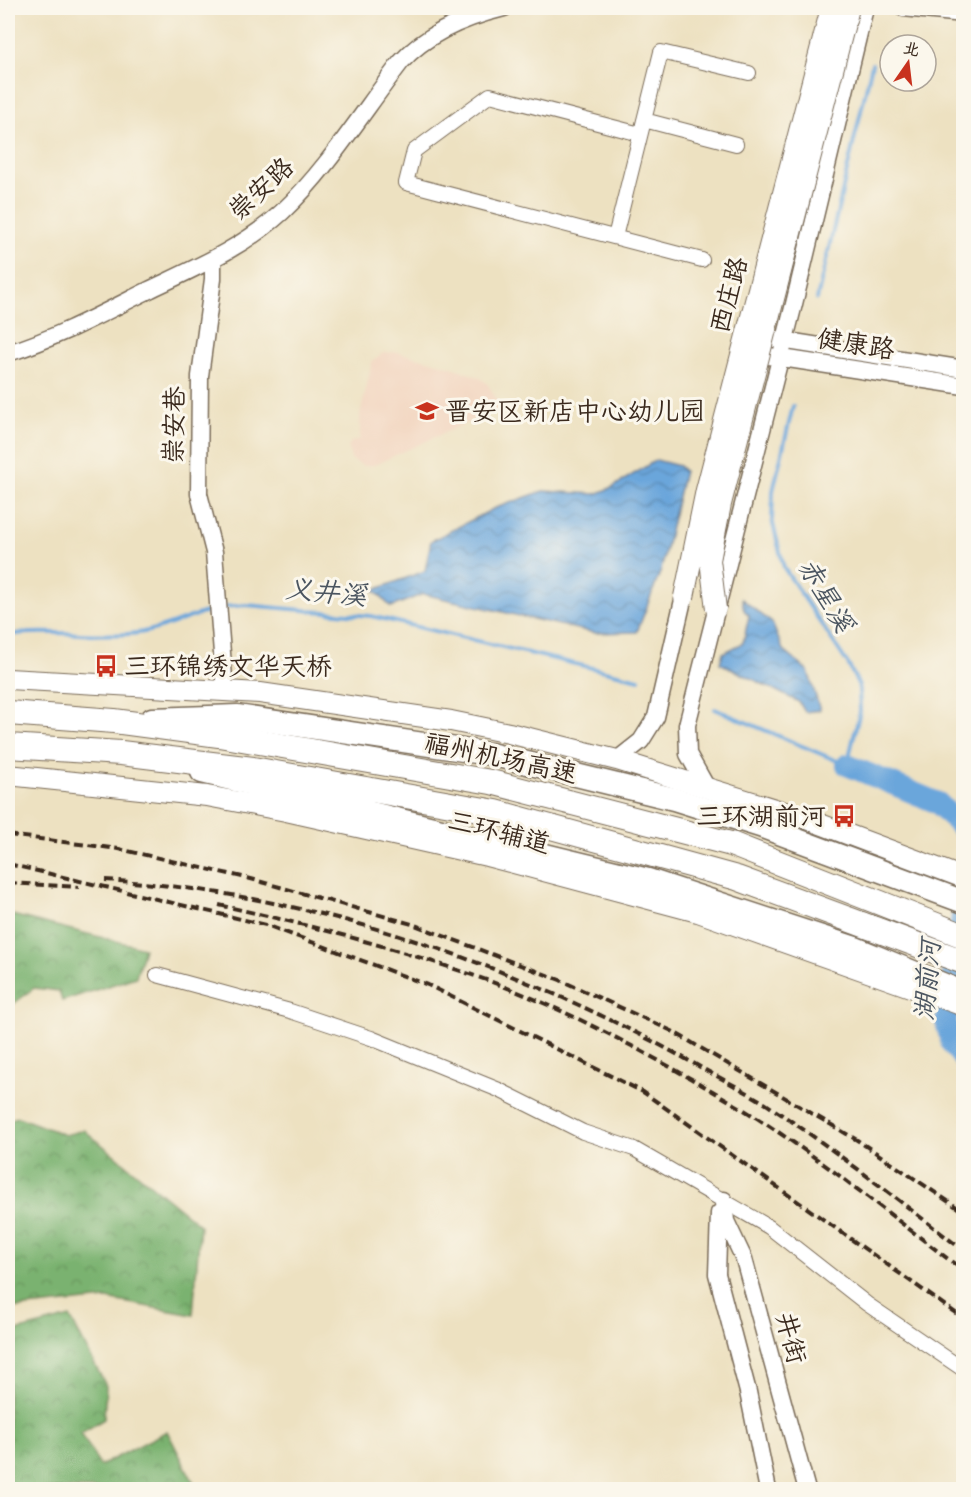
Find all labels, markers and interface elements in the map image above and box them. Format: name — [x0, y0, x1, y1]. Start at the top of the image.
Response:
north arrow — [878, 33, 938, 93]
text: 北 — [901, 38, 922, 61]
street label: 崇安路 — [221, 150, 301, 228]
street label: 西庄路 — [703, 253, 755, 337]
street label: 健康路 — [815, 322, 897, 366]
street label: 崇安巷 — [157, 386, 191, 464]
place label: 晋安区新店中心幼儿园 — [445, 395, 705, 428]
school or university icon: 晋安区新店中心幼儿园 — [414, 398, 440, 424]
water label: 赤星溪 — [791, 552, 862, 640]
water label: 义井溪 — [284, 572, 370, 613]
place label: 三环锦绣文华天桥 — [124, 650, 332, 683]
bus stop icon: 三环锦绣文华天桥 — [93, 653, 119, 679]
street label: 福州机场高速 — [421, 726, 581, 790]
place label: 三环湖前河 — [696, 800, 826, 833]
street label: 三环辅道 — [445, 803, 553, 861]
bus stop icon: 三环湖前河 — [831, 803, 857, 829]
water label: 湖前河 — [907, 934, 948, 1022]
street label: 井街 — [768, 1309, 814, 1367]

